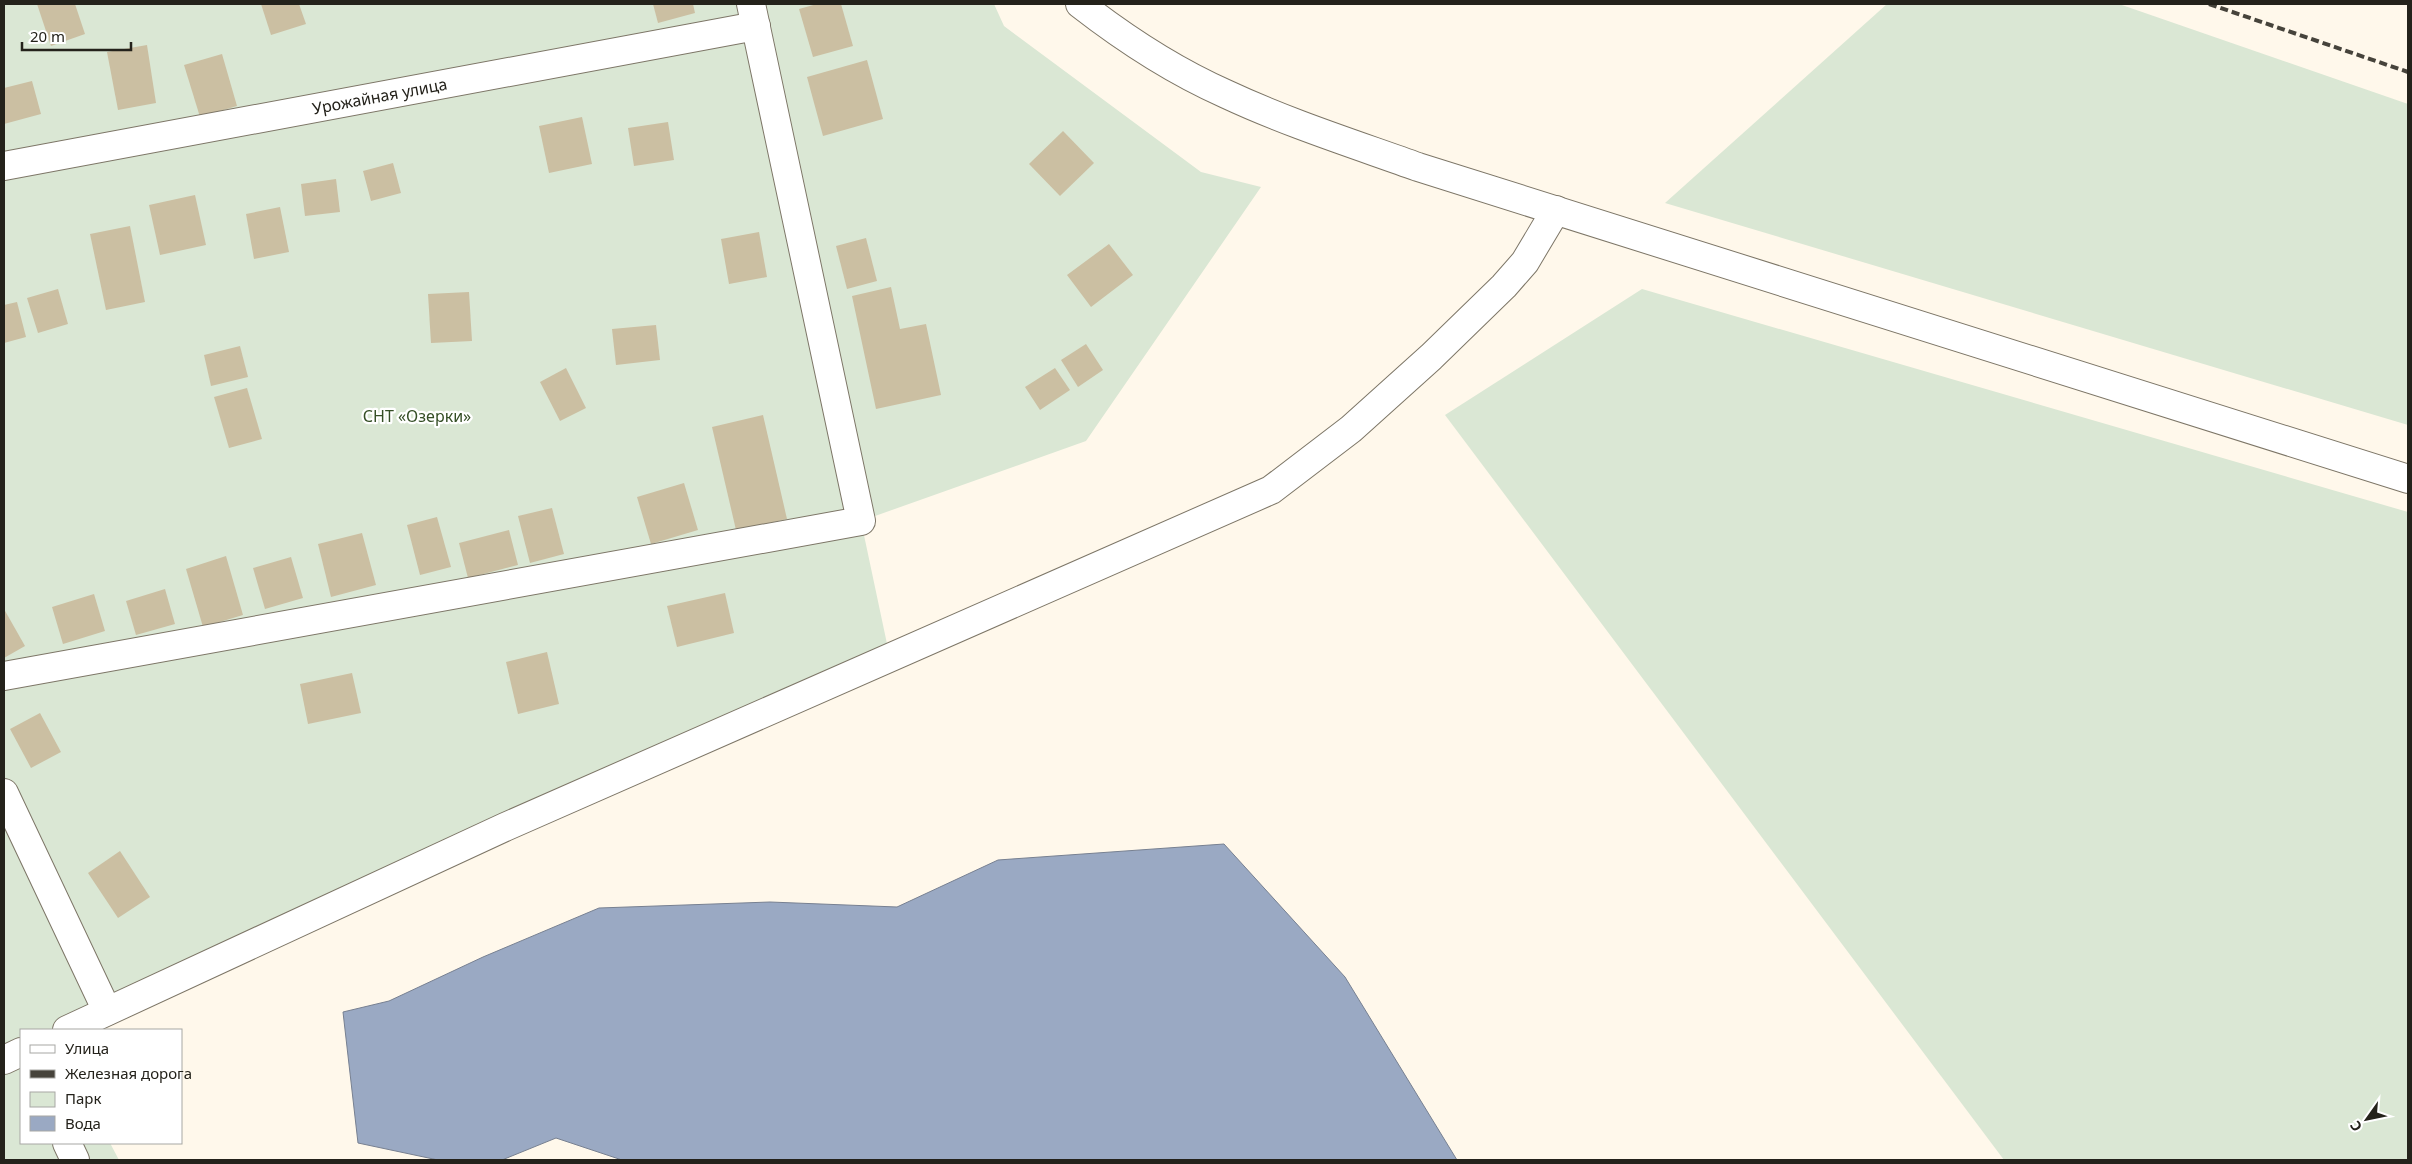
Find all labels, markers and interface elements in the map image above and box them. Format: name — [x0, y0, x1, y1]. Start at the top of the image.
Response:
scale bar — [22, 20, 131, 52]
text: 20 m — [30, 26, 65, 46]
street label: Урожайная улица — [310, 73, 449, 119]
park label: СНТ «Озерки» — [363, 405, 471, 427]
legend — [20, 1029, 182, 1144]
text: Улица — [65, 1038, 109, 1058]
text: Железная дорога — [65, 1063, 192, 1083]
text: Парк — [65, 1088, 101, 1108]
north arrow — [2342, 1094, 2392, 1144]
text: Вода — [65, 1113, 101, 1133]
text: С — [2345, 1117, 2366, 1135]

